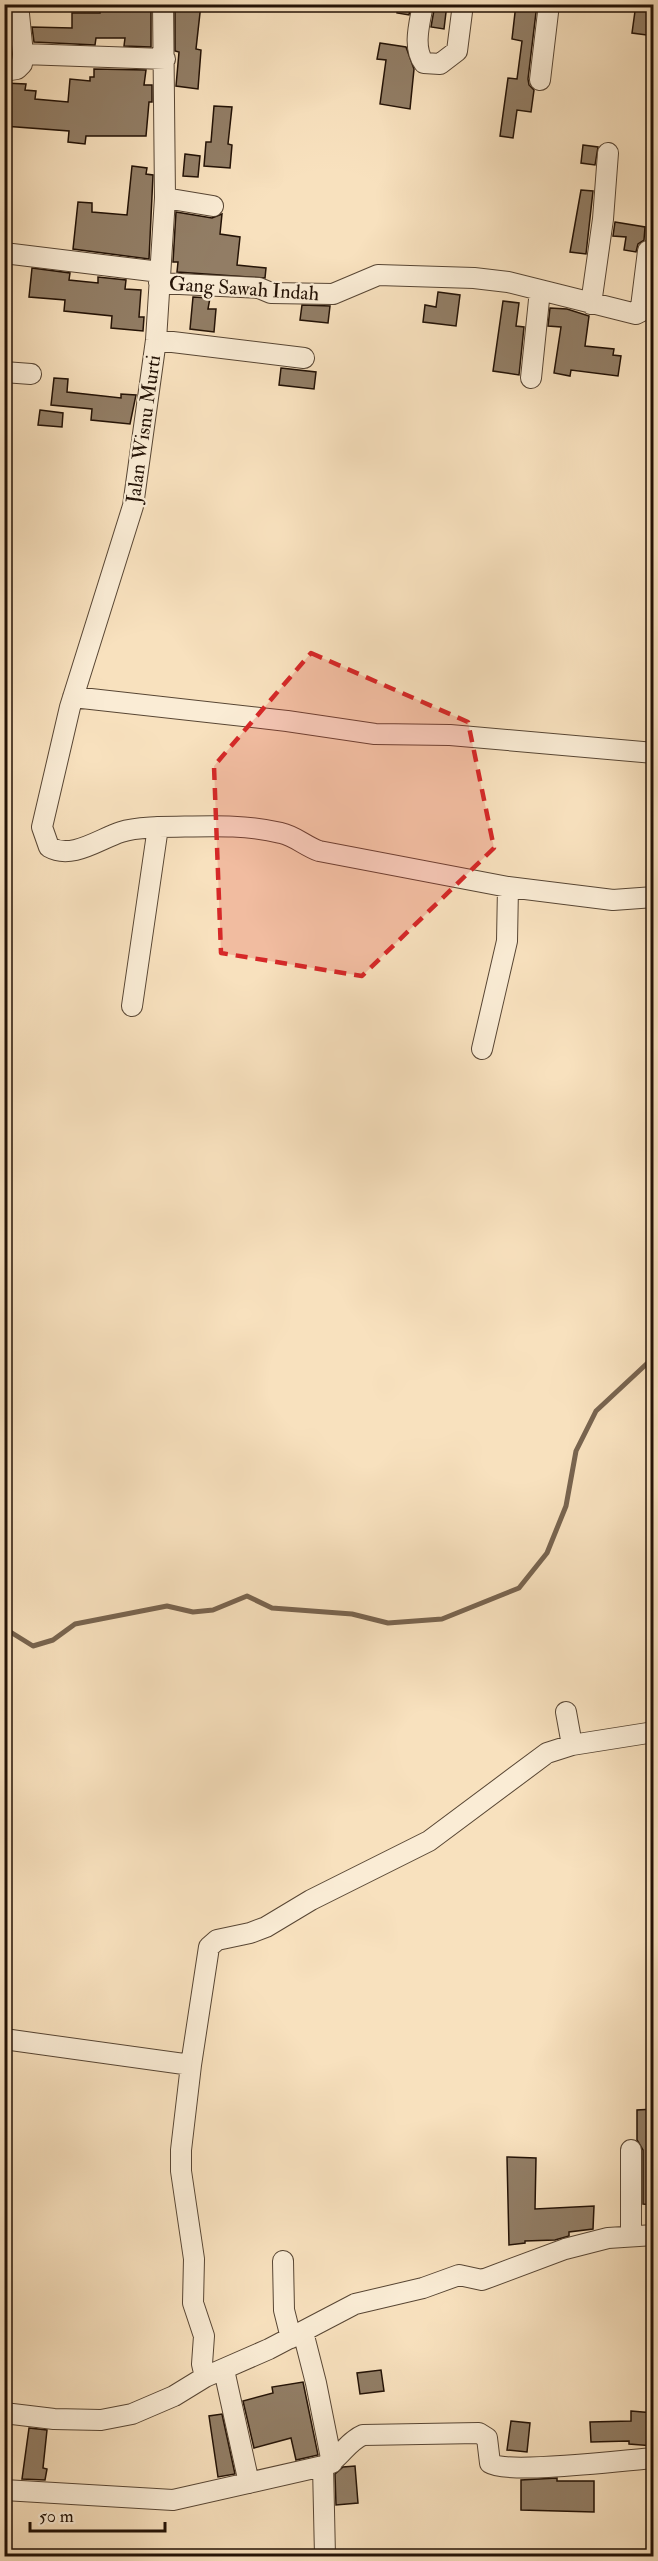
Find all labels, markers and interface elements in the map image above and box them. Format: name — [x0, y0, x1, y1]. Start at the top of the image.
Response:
street label: Gang Sawah Indah — [168, 271, 320, 306]
street label: Jalan Wisnu Murti — [121, 353, 166, 506]
scale bar — [30, 2495, 165, 2533]
text: 50 m — [39, 2505, 74, 2528]

